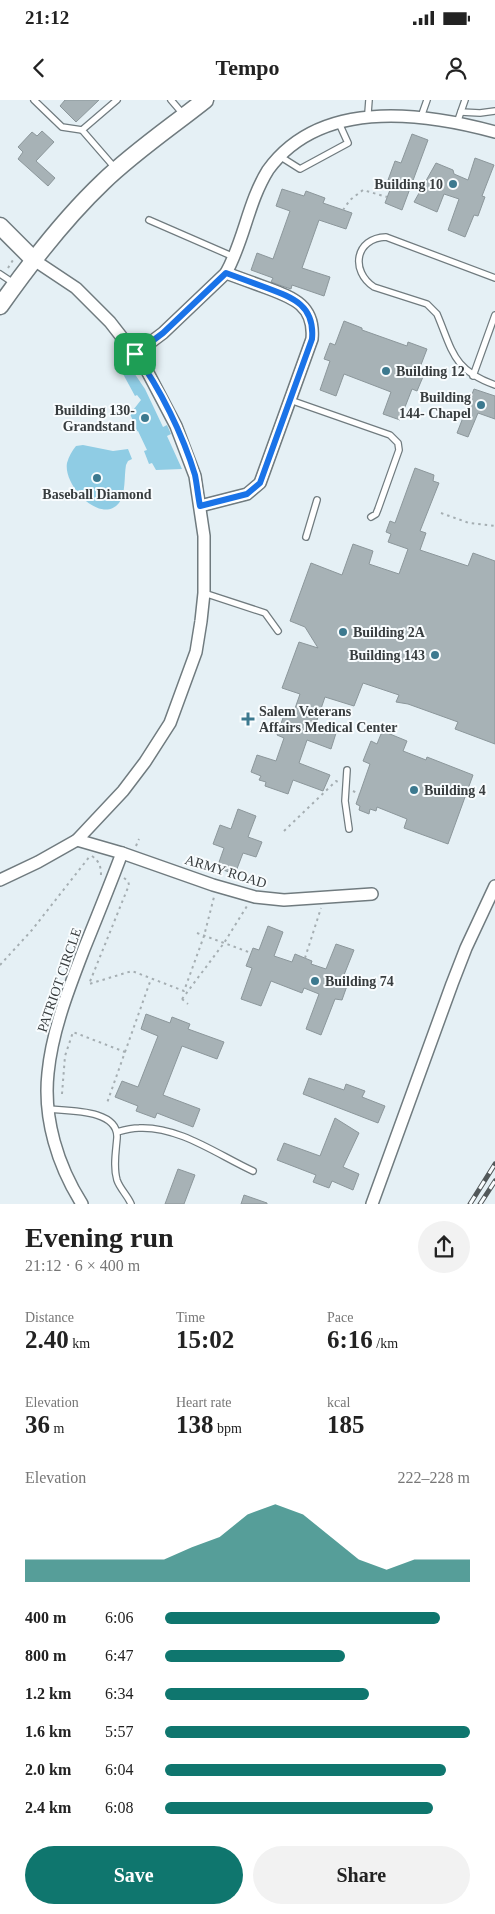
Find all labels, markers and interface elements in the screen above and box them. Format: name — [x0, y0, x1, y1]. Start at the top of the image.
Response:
text: 21:12 — [25, 7, 69, 28]
icon: back — [25, 54, 53, 82]
icon: person — [442, 54, 470, 82]
text: Tempo — [216, 55, 279, 80]
place label: Building 10 — [374, 177, 443, 192]
marker: Building 10 — [447, 178, 459, 190]
pin — [114, 333, 156, 375]
icon: arrive — [121, 340, 149, 368]
place label: Building 12 — [396, 364, 465, 379]
marker: Building 12 — [380, 365, 392, 377]
place label: Building 144- Chapel — [399, 390, 471, 421]
marker: Building 144- Chapel — [475, 399, 487, 411]
place label: Building 130- Grandstand — [54, 403, 135, 434]
marker: Building 130- Grandstand — [139, 412, 151, 424]
marker: Baseball Diamond — [91, 472, 103, 484]
place label: Baseball Diamond — [42, 487, 152, 502]
place label: Building 2A — [353, 625, 426, 640]
marker: Building 2A — [337, 626, 349, 638]
place label: Building 143 — [349, 648, 425, 663]
marker: Building 143 — [429, 649, 441, 661]
place label: Salem Veterans Affairs Medical Center — [259, 704, 397, 735]
marker: Salem Veterans Affairs Medical Center — [241, 712, 255, 726]
place label: Building 4 — [424, 783, 486, 798]
marker: Building 4 — [408, 784, 420, 796]
street label: ARMY ROAD — [183, 852, 269, 891]
street label: PATRIOT CIRCLE — [35, 926, 84, 1034]
place label: Building 74 — [325, 974, 394, 989]
marker: Building 74 — [309, 975, 321, 987]
button: share — [418, 1221, 470, 1273]
text: Evening run — [25, 1222, 174, 1253]
text: 21:12 · 6 × 400 m — [25, 1257, 140, 1274]
text: Distance — [25, 1310, 74, 1325]
text: Time — [176, 1310, 205, 1325]
text: Pace — [327, 1310, 353, 1325]
text: 2.40 — [25, 1326, 69, 1353]
text: 15:02 — [176, 1326, 234, 1353]
text: 6:16 — [327, 1326, 373, 1353]
text: km — [69, 1336, 90, 1351]
text: /km — [373, 1336, 398, 1351]
text: Elevation — [25, 1395, 79, 1410]
text: Heart rate — [176, 1395, 232, 1410]
text: kcal — [327, 1395, 350, 1410]
text: 36 — [25, 1411, 50, 1438]
text: 138 — [176, 1411, 214, 1438]
text: 185 — [327, 1411, 365, 1438]
text: m — [50, 1421, 64, 1436]
text: bpm — [214, 1421, 242, 1436]
text: Elevation — [25, 1469, 86, 1486]
text: 222–228 m — [398, 1469, 470, 1486]
text: 400 m — [25, 1609, 66, 1626]
text: 6:06 — [105, 1609, 133, 1626]
text: 800 m — [25, 1647, 66, 1664]
text: 6:47 — [105, 1647, 133, 1664]
text: 1.2 km — [25, 1685, 71, 1702]
text: 6:34 — [105, 1685, 133, 1702]
text: 1.6 km — [25, 1723, 71, 1740]
text: 5:57 — [105, 1723, 133, 1740]
text: 2.0 km — [25, 1761, 71, 1778]
text: 6:04 — [105, 1761, 133, 1778]
text: 2.4 km — [25, 1799, 71, 1816]
text: 6:08 — [105, 1799, 133, 1816]
button: Save — [25, 1846, 243, 1904]
button: Share — [253, 1846, 470, 1904]

